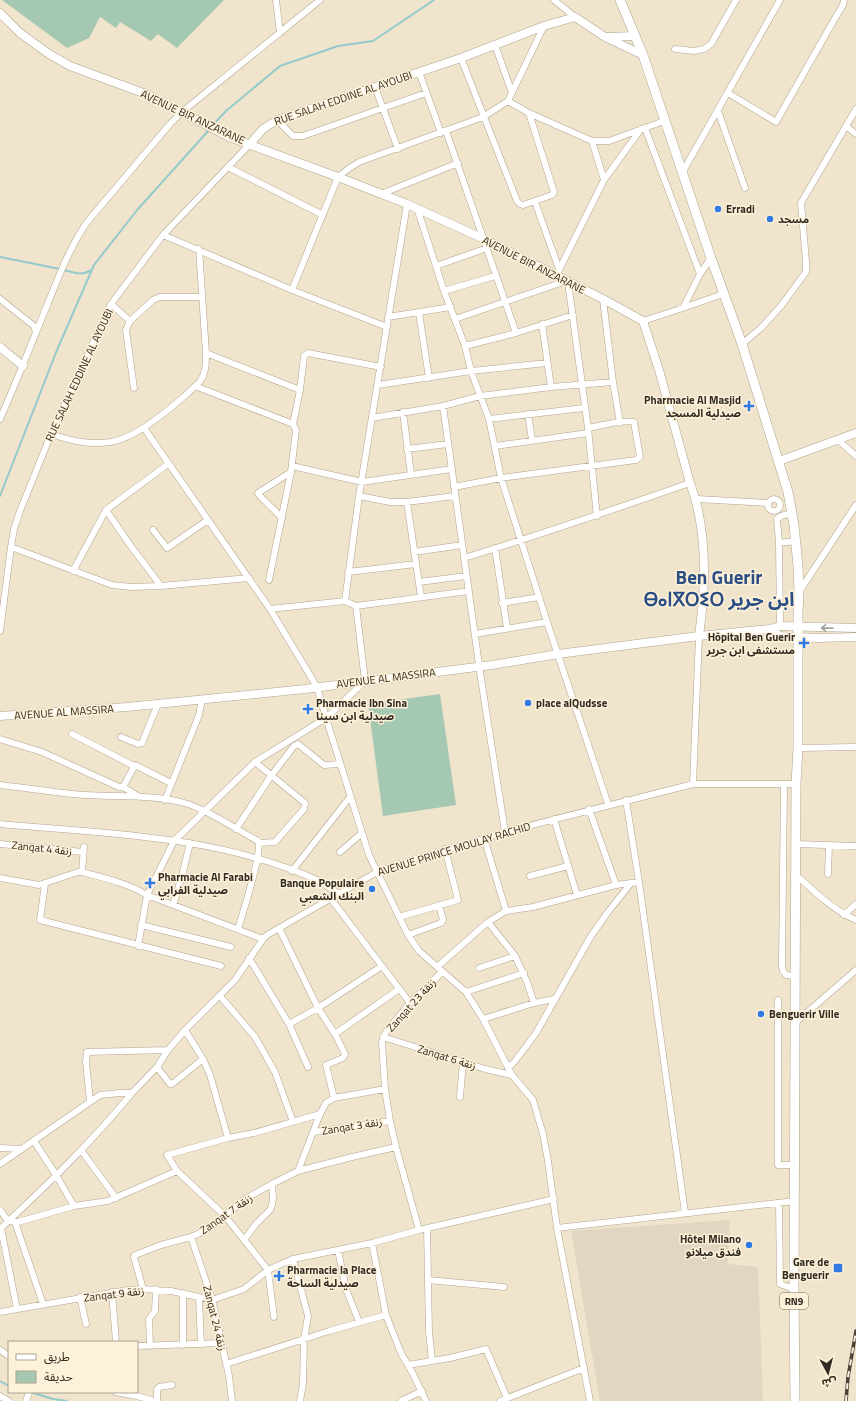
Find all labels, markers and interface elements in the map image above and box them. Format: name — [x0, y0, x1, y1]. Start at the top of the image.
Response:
street label: RUE SALAH EDDINE AL AYOUBI — [272, 67, 414, 129]
street label: AVENUE BIR ANZARANE — [138, 86, 248, 148]
place label: Erradi — [726, 201, 755, 217]
marker: Erradi — [713, 204, 723, 214]
place label: مسجد — [778, 211, 809, 227]
marker: مسجد — [765, 214, 775, 224]
street label: AVENUE BIR ANZARANE — [480, 232, 588, 298]
street label: RUE SALAH EDDINE AL AYOUBI — [41, 306, 117, 444]
place label: Pharmacie Al Masjid صيدلية المسجد — [644, 392, 741, 421]
marker: Pharmacie Al Masjid صيدلية المسجد — [744, 401, 754, 411]
district label: Ben Guerir ⴱⴰⵏⴳⵔⵉⵔ ابن جرير — [644, 562, 794, 613]
one-way arrow — [821, 624, 834, 632]
place label: Hôpital Ben Guerir مستشفى ابن جرير — [705, 629, 795, 658]
marker: Hôpital Ben Guerir مستشفى ابن جرير — [798, 637, 810, 649]
street label: AVENUE AL MASSIRA — [336, 664, 437, 692]
place label: Pharmacie Ibn Sina صيدلية ابن سينا — [316, 695, 407, 724]
place label: place alQudsse — [536, 695, 608, 711]
marker: place alQudsse — [523, 698, 533, 708]
street label: AVENUE AL MASSIRA — [14, 701, 115, 723]
marker: Pharmacie Ibn Sina صيدلية ابن سينا — [303, 704, 313, 714]
street label: AVENUE PRINCE MOULAY RACHID — [376, 818, 532, 880]
street label: Zanqat 4 زنقة — [11, 837, 73, 859]
place label: Pharmacie Al Farabi صيدلية الفرابي — [158, 869, 253, 900]
place label: Banque Populaire البنك الشعبي — [280, 875, 364, 906]
marker: Pharmacie Al Farabi صيدلية الفرابي — [145, 878, 155, 888]
marker: Banque Populaire البنك الشعبي — [367, 884, 377, 894]
street label: Zanqat 23 زنقة — [383, 975, 439, 1035]
place label: Benguerir Ville — [769, 1006, 840, 1022]
marker: Benguerir Ville — [756, 1009, 766, 1019]
street label: Zanqat 6 زنقة — [416, 1040, 478, 1074]
street label: Zanqat 3 زنقة — [321, 1113, 383, 1139]
street label: Zanqat 7 زنقة — [196, 1190, 256, 1238]
place label: Hôtel Milano فندق ميلانو — [680, 1231, 741, 1260]
marker: Hôtel Milano فندق ميلانو — [744, 1240, 754, 1250]
place label: Gare de Benguerir — [782, 1254, 829, 1283]
place label: Pharmacie la Place صيدلية الساحة — [287, 1262, 377, 1291]
marker: Gare de Benguerir — [832, 1262, 844, 1274]
marker: Pharmacie la Place صيدلية الساحة — [274, 1271, 284, 1281]
street label: Zanqat 9 زنقة — [83, 1282, 145, 1306]
street label: Zanqat 24 زنقة — [199, 1284, 231, 1352]
road number: RN9 — [780, 1293, 808, 1309]
legend — [8, 1341, 138, 1393]
text: طريق — [44, 1347, 70, 1366]
north arrow — [808, 1353, 848, 1393]
text: حديقة — [44, 1367, 73, 1386]
text: ش — [821, 1374, 838, 1392]

